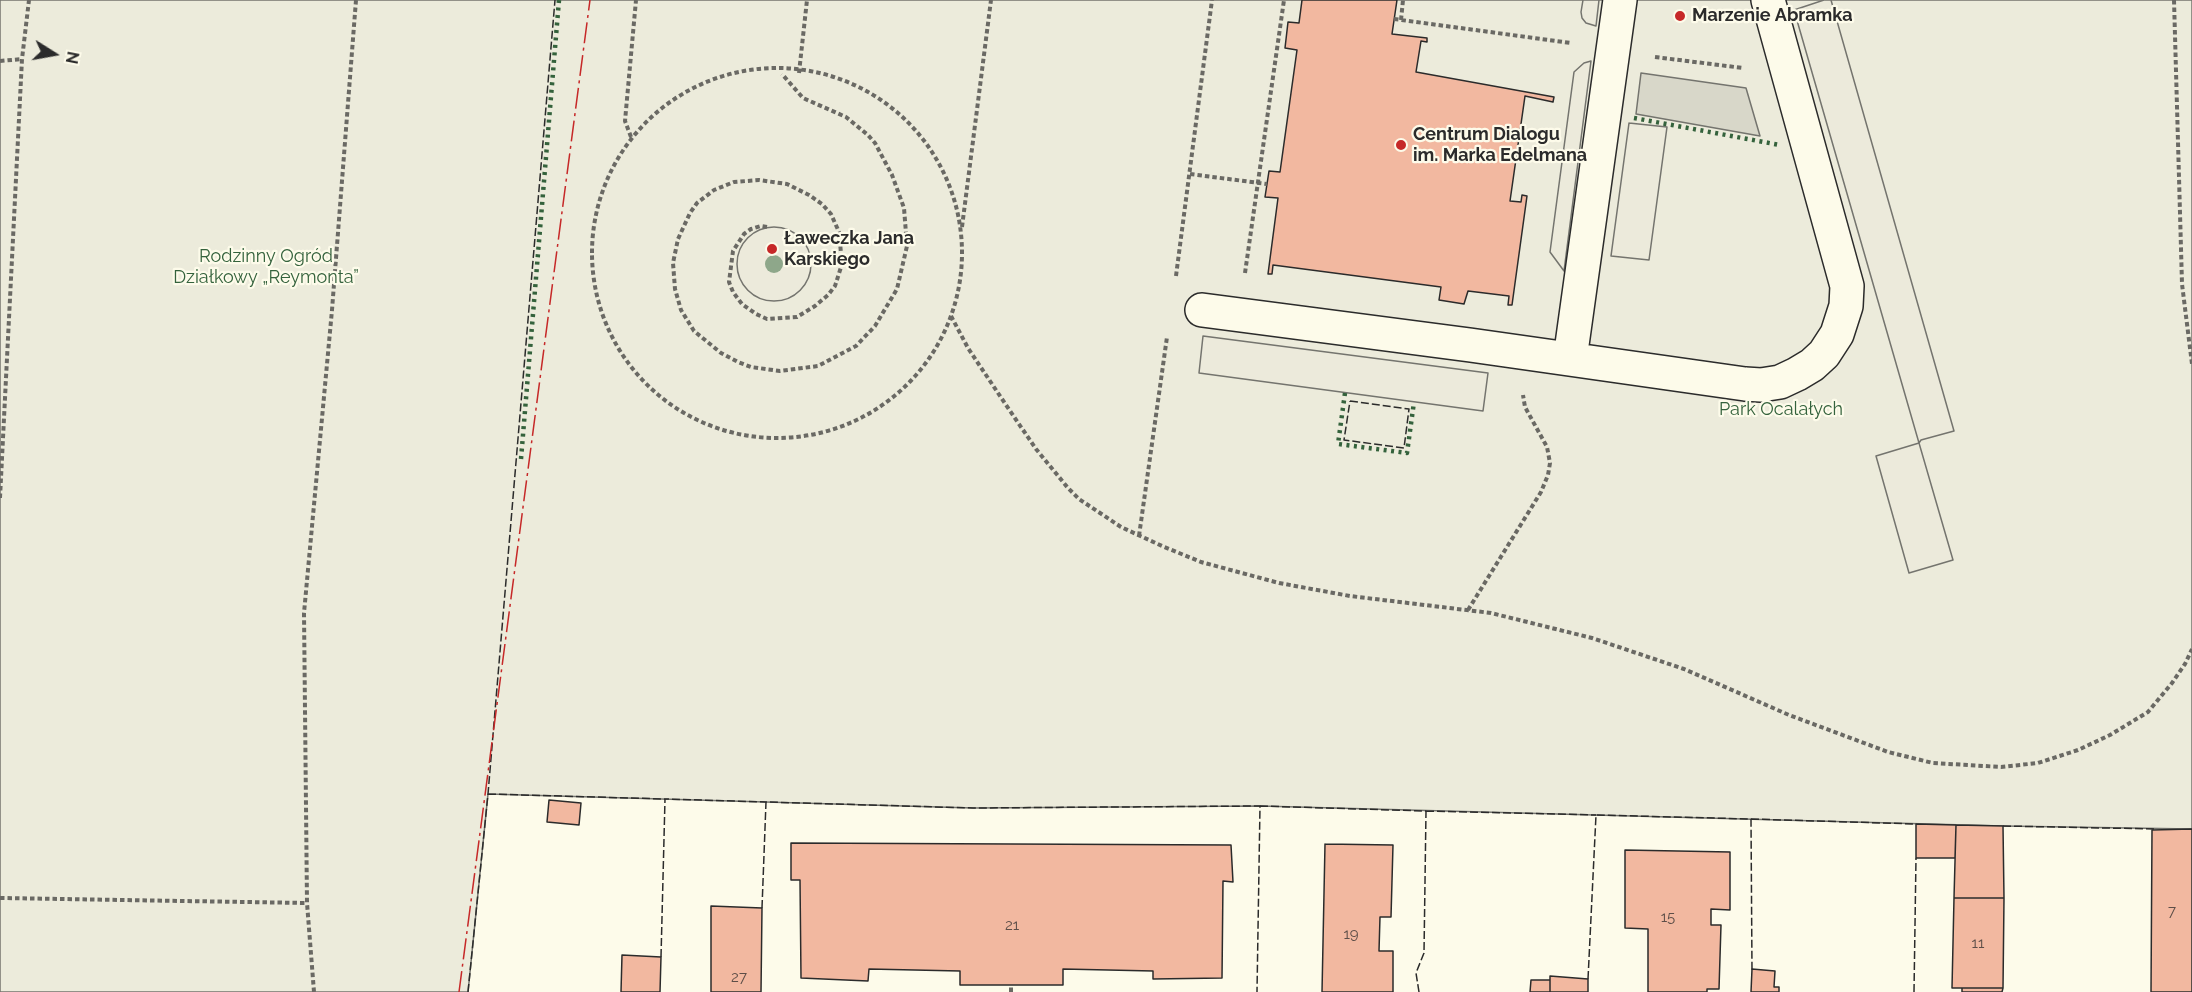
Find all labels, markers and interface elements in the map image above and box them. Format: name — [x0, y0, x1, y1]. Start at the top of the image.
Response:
place label: Marzenie Abramka — [1692, 5, 1853, 27]
marker: Marzenie Abramka — [1673, 9, 1687, 23]
north arrow — [24, 24, 84, 84]
text: N — [62, 50, 83, 65]
place label: Centrum Dialogu im. Marka Edelmana — [1413, 124, 1587, 166]
marker: Centrum Dialogu im. Marka Edelmana — [1394, 138, 1408, 152]
place label: Ławeczka Jana Karskiego — [784, 228, 914, 270]
marker: Ławeczka Jana Karskiego — [765, 242, 779, 256]
park label: Rodzinny Ogród Działkowy „Reymonta” — [173, 246, 359, 288]
park label: Park Ocalałych — [1719, 399, 1843, 421]
house number: 7 — [2168, 902, 2176, 920]
house number: 15 — [1661, 908, 1675, 926]
house number: 21 — [1005, 916, 1019, 934]
house number: 19 — [1343, 925, 1359, 943]
house number: 11 — [1972, 934, 1984, 952]
house number: 27 — [731, 968, 747, 986]

